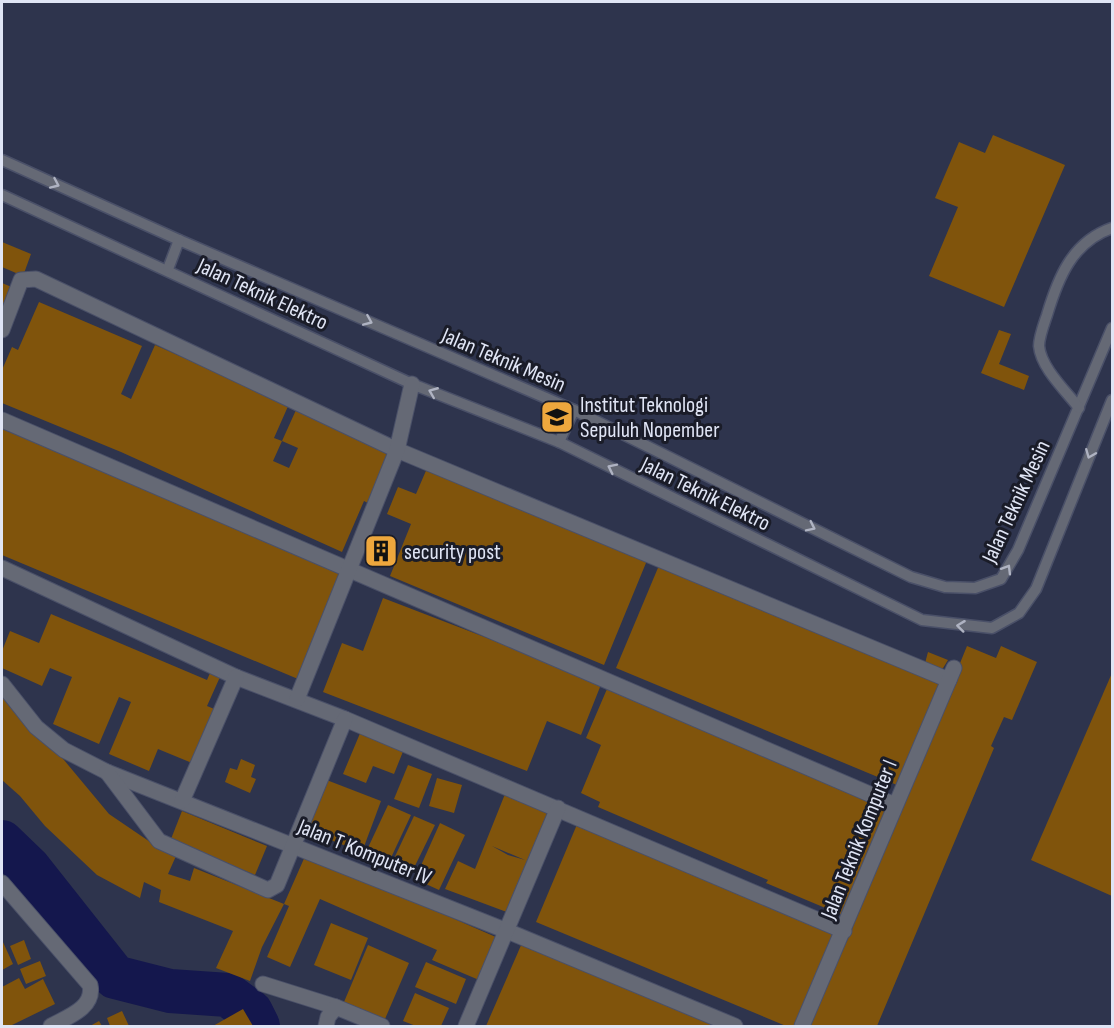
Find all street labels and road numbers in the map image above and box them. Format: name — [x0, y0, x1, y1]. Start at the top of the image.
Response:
street label: Jalan Teknik Elektro — [192, 252, 332, 336]
street label: Jalan Teknik Mesin — [437, 322, 569, 399]
street label: Jalan Teknik Mesin — [976, 436, 1056, 568]
street label: Jalan Teknik Elektro — [635, 451, 775, 537]
street label: Jalan Teknik Komputer I — [815, 756, 904, 924]
street label: Jalan T Komputer IV — [293, 813, 435, 891]

